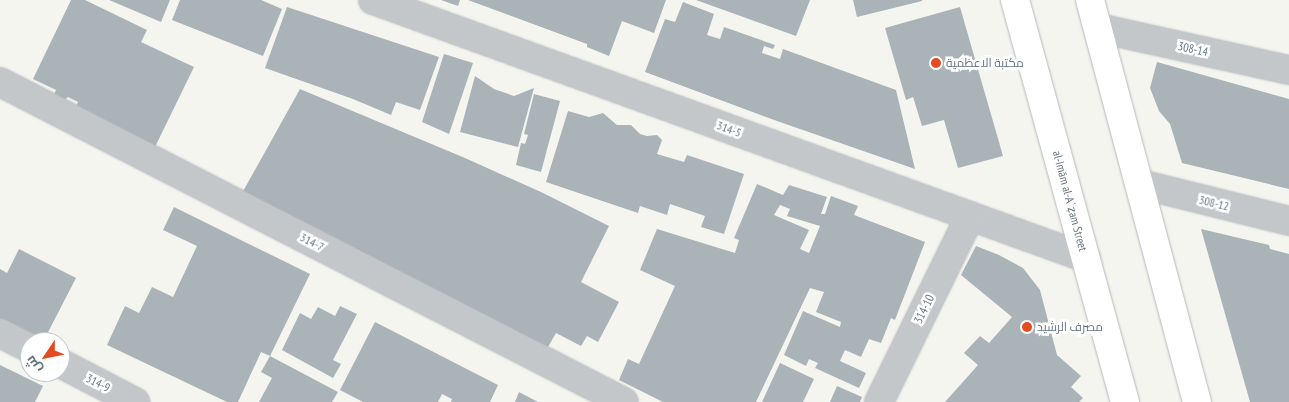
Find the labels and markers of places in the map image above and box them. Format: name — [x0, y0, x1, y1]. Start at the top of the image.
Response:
place label: مكتبة الاعظمية — [946, 56, 1024, 70]
marker: مكتبة الاعظمية — [930, 57, 942, 69]
place label: مصرف الرشيد — [1037, 320, 1103, 334]
marker: مصرف الرشيد — [1021, 321, 1033, 333]

